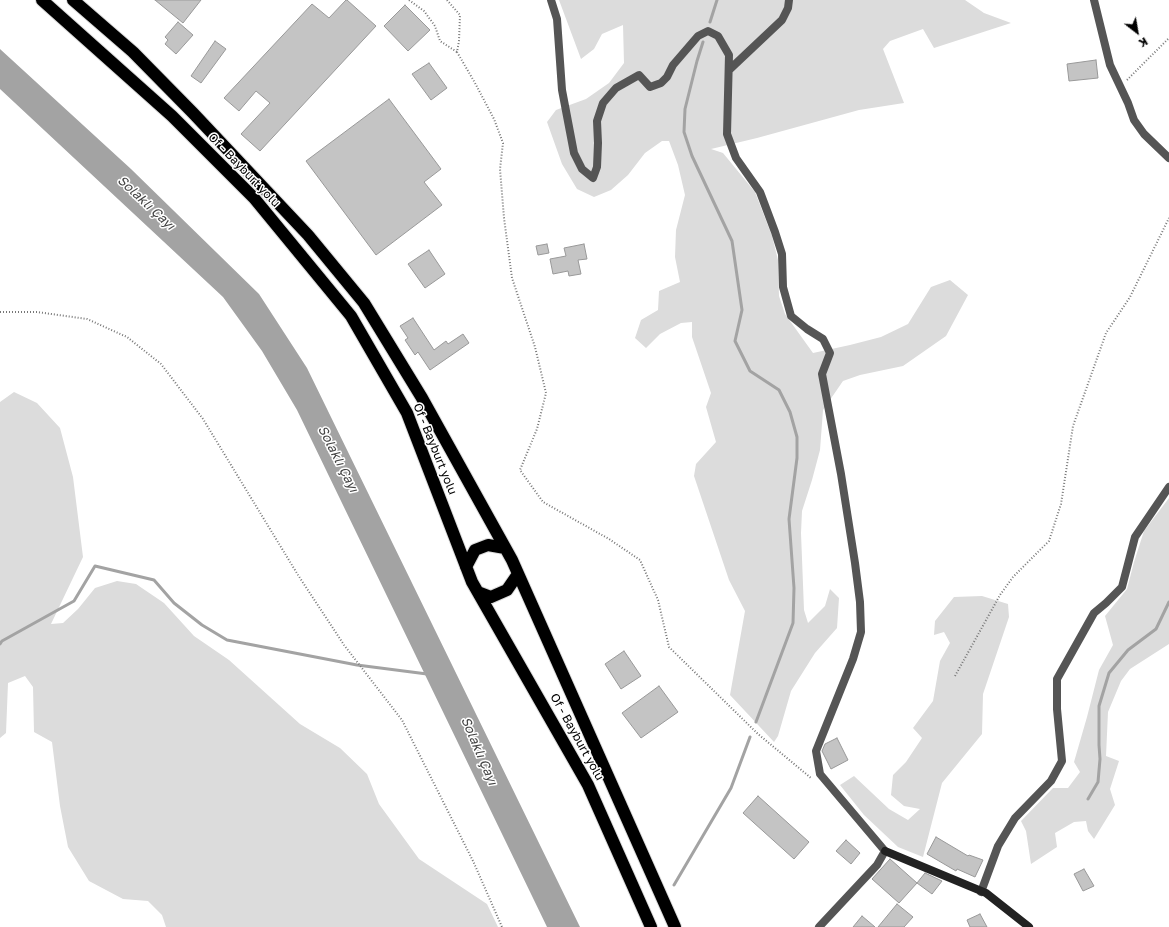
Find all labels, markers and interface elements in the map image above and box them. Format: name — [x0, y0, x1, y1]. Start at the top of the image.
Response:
north arrow — [1117, 12, 1157, 52]
text: K — [1137, 35, 1150, 50]
street label: Of - Bayburt yolu — [205, 130, 283, 210]
water label: Solaklı Çayı — [114, 173, 178, 233]
street label: Of - Bayburt yolu — [410, 401, 460, 497]
water label: Solaklı Çayı — [315, 423, 361, 495]
street label: Of - Bayburt yolu — [547, 691, 607, 783]
water label: Solaklı Çayı — [458, 715, 500, 787]

